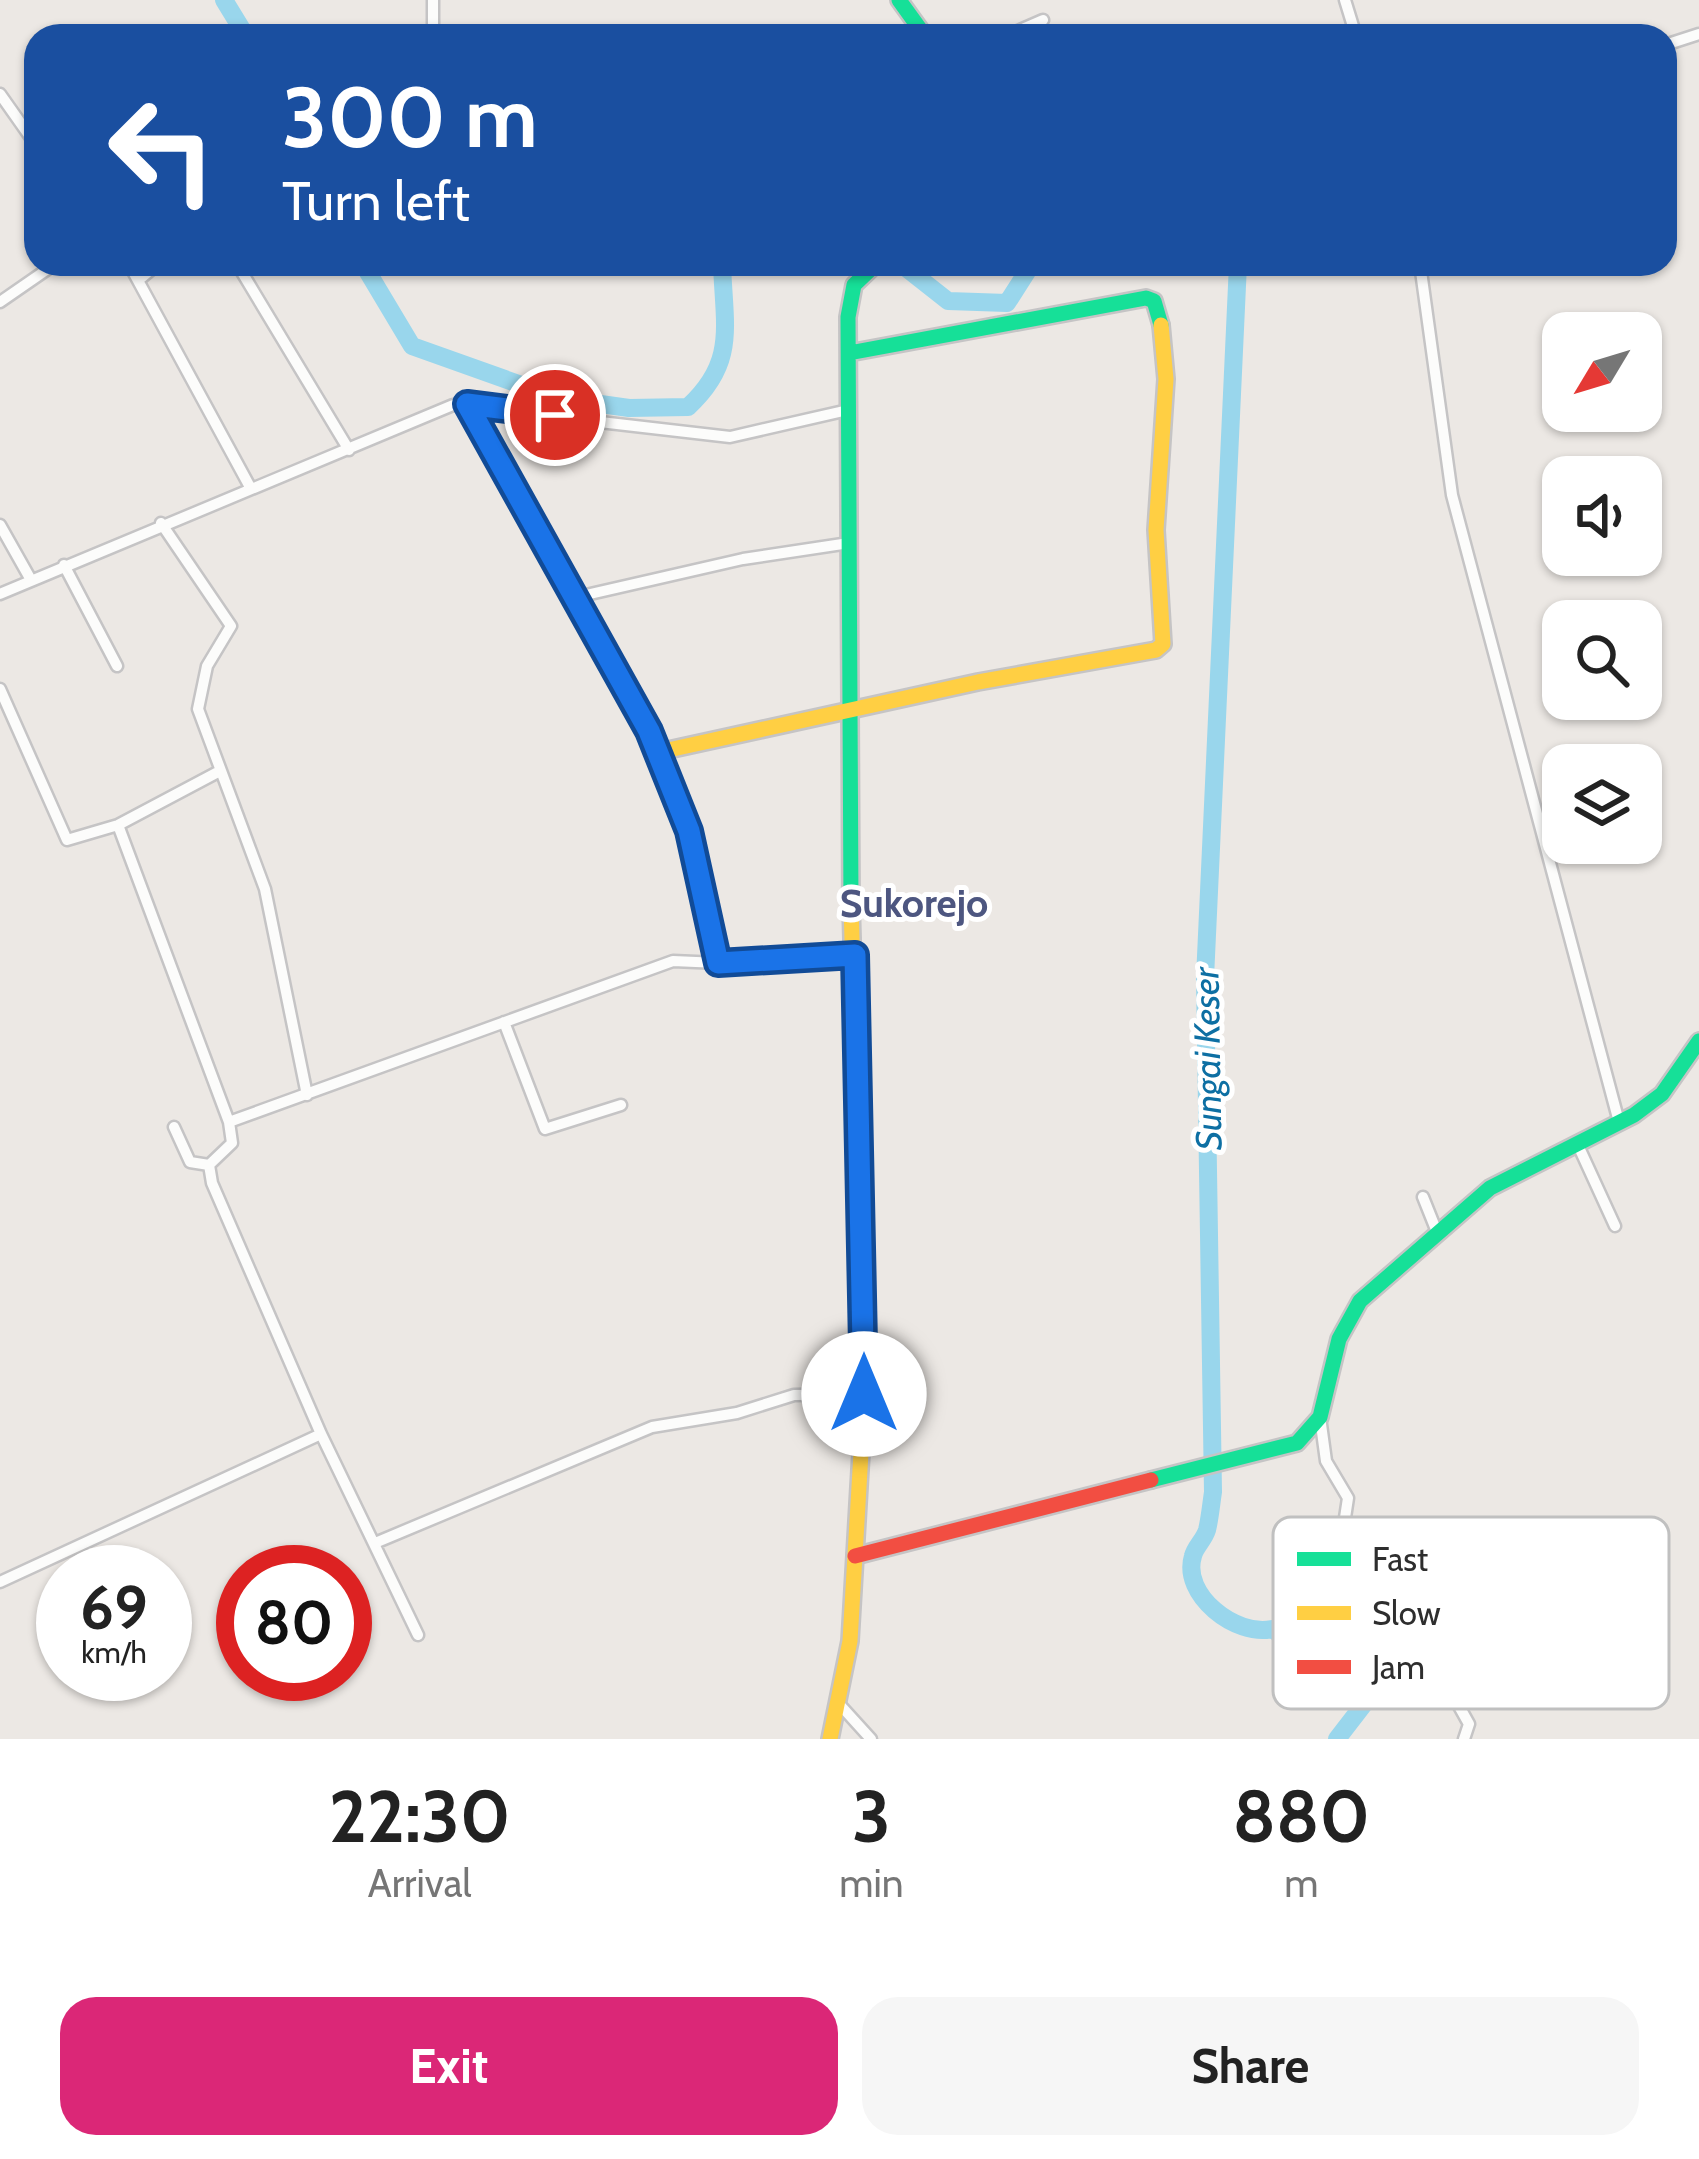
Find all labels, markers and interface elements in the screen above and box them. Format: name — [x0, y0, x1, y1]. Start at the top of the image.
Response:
text: 300 m — [282, 66, 538, 168]
icon: left — [84, 72, 240, 228]
text: Turn left — [282, 168, 470, 234]
north arrow — [1542, 312, 1662, 432]
map controls — [1542, 312, 1662, 864]
pin — [504, 364, 606, 466]
icon: arrive — [522, 382, 588, 448]
button: sound — [1542, 456, 1662, 576]
button: search — [1542, 600, 1662, 720]
button: layers — [1542, 744, 1662, 864]
district label: Sukorejo — [840, 879, 988, 927]
water label: Sungai Keser — [1183, 965, 1231, 1151]
position arrow — [801, 1331, 927, 1457]
legend — [1273, 1517, 1669, 1709]
text: Fast — [1372, 1539, 1428, 1579]
speed limit sign: 80 — [216, 1545, 372, 1701]
text: 69 — [80, 1571, 148, 1644]
text: Slow — [1372, 1593, 1441, 1633]
text: km/h — [81, 1634, 147, 1671]
text: Jam — [1371, 1647, 1425, 1687]
text: 22:30 — [329, 1773, 511, 1860]
text: 3 — [852, 1773, 891, 1860]
text: 880 — [1232, 1773, 1370, 1860]
text: Arrival — [368, 1859, 472, 1907]
text: min — [839, 1859, 904, 1907]
text: m — [1284, 1859, 1318, 1907]
button: Exit — [60, 1997, 838, 2135]
button: Share — [862, 1997, 1639, 2135]

